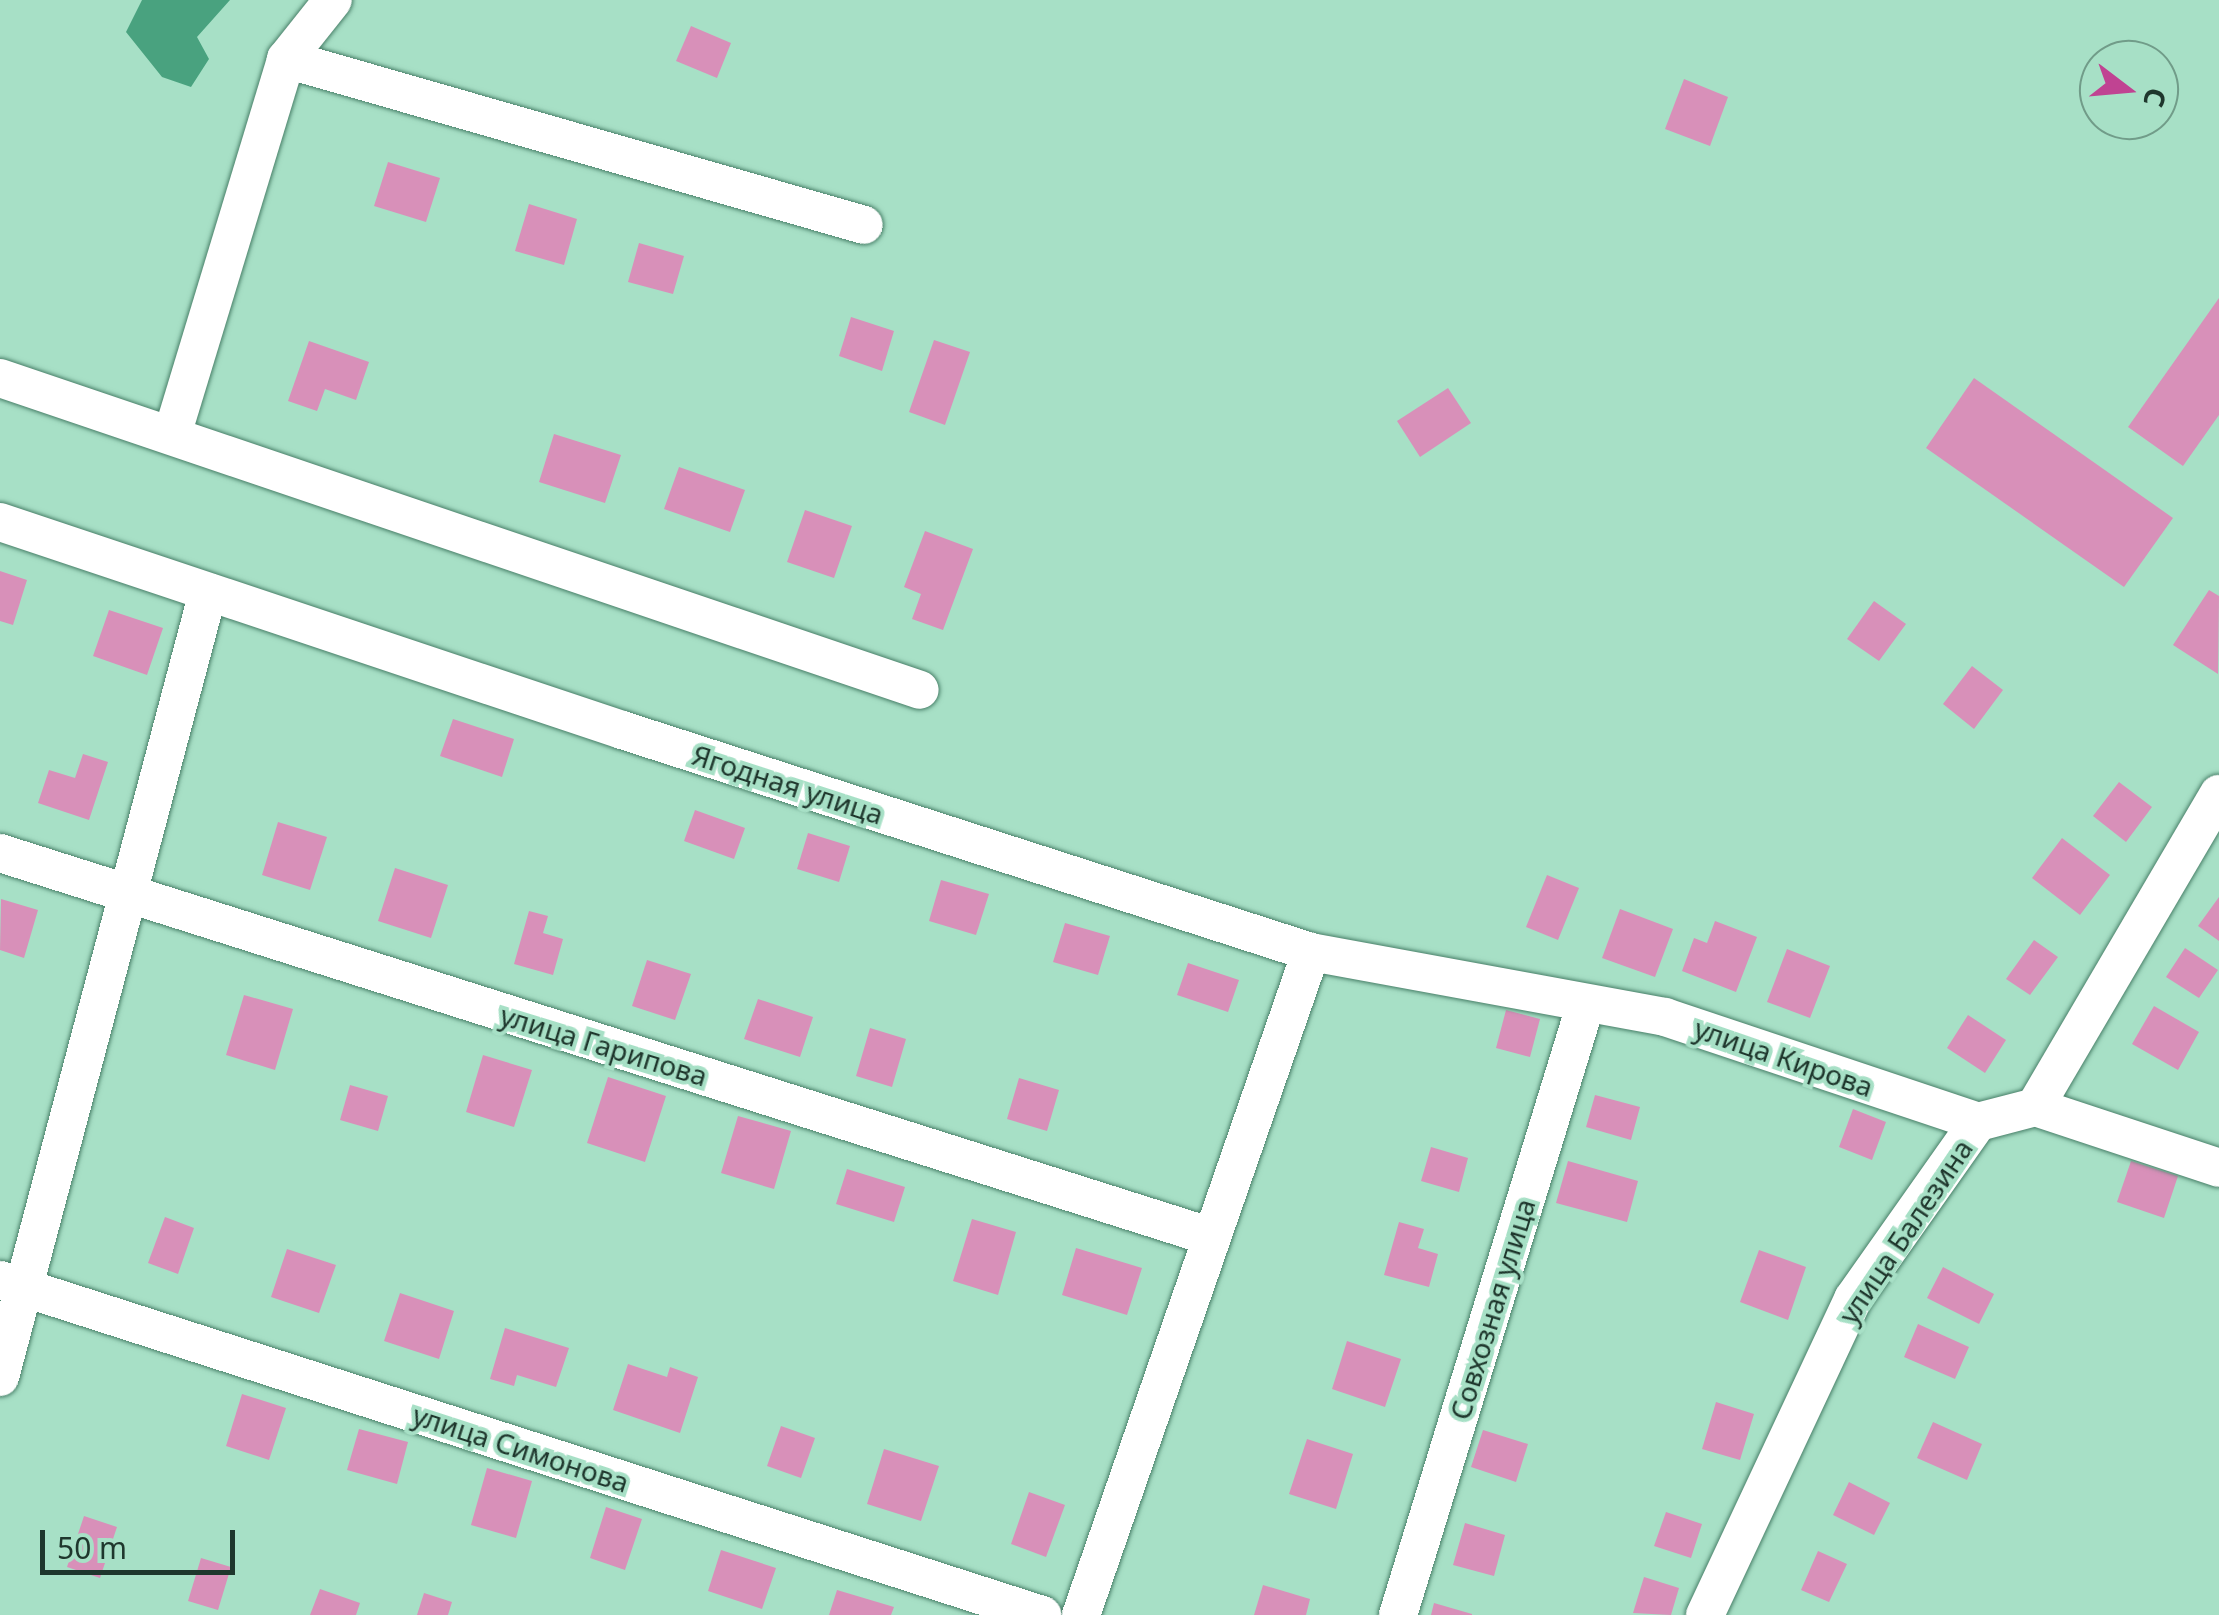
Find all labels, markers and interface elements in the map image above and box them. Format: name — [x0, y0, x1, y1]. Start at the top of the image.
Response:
north arrow — [2079, 40, 2179, 140]
text: С — [2135, 84, 2177, 112]
street label: Ягодная улица — [688, 737, 888, 831]
street label: улица Гарипова — [496, 998, 712, 1092]
street label: улица Кирова — [1690, 1011, 1878, 1103]
street label: улица Балезина — [1831, 1132, 1979, 1330]
street label: Совхозная улица — [1442, 1194, 1542, 1424]
street label: улица Симонова — [409, 1397, 633, 1499]
scale bar — [45, 1510, 240, 1572]
text: 50 m — [57, 1527, 127, 1568]

